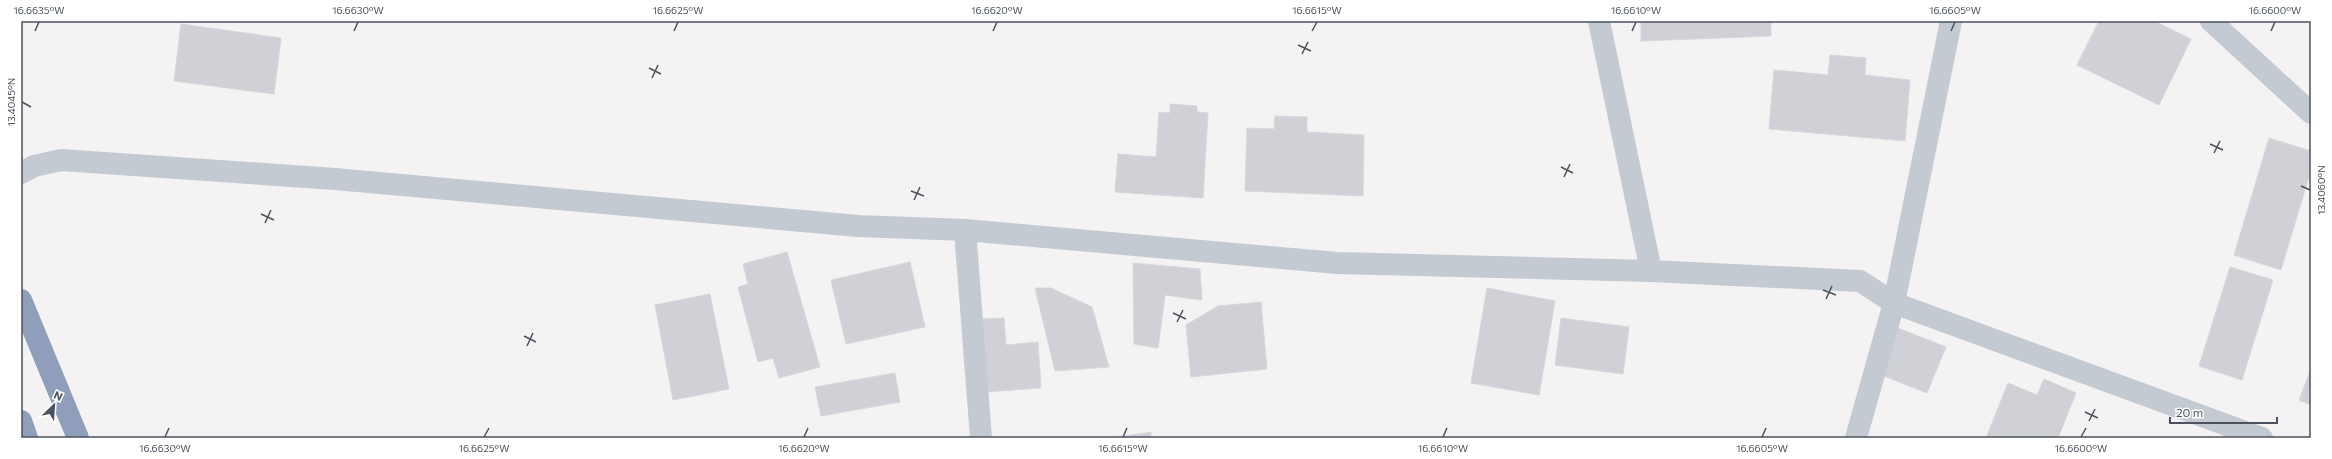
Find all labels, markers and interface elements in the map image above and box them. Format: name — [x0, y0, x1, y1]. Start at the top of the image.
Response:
text: 16.6635°W — [14, 4, 64, 16]
text: 16.6630°W — [332, 4, 384, 16]
text: 16.6625°W — [653, 4, 703, 16]
text: 16.6620°W — [971, 4, 1023, 16]
text: 16.6615°W — [1292, 4, 1342, 16]
text: 16.6610°W — [1611, 4, 1661, 16]
text: 16.6605°W — [1929, 4, 1981, 16]
text: 16.6600°W — [2249, 4, 2301, 16]
text: 13.4045°N — [5, 78, 17, 126]
text: 13.4060°N — [2315, 165, 2327, 215]
north arrow — [34, 385, 74, 425]
text: N — [52, 388, 65, 403]
scale bar — [2170, 399, 2277, 425]
text: 20 m — [2176, 405, 2203, 419]
text: 16.6630°W — [139, 442, 191, 454]
text: 16.6625°W — [459, 442, 509, 454]
text: 16.6620°W — [778, 442, 830, 454]
text: 16.6615°W — [1098, 442, 1148, 454]
text: 16.6610°W — [1418, 442, 1468, 454]
text: 16.6605°W — [1736, 442, 1788, 454]
text: 16.6600°W — [2055, 442, 2107, 454]

